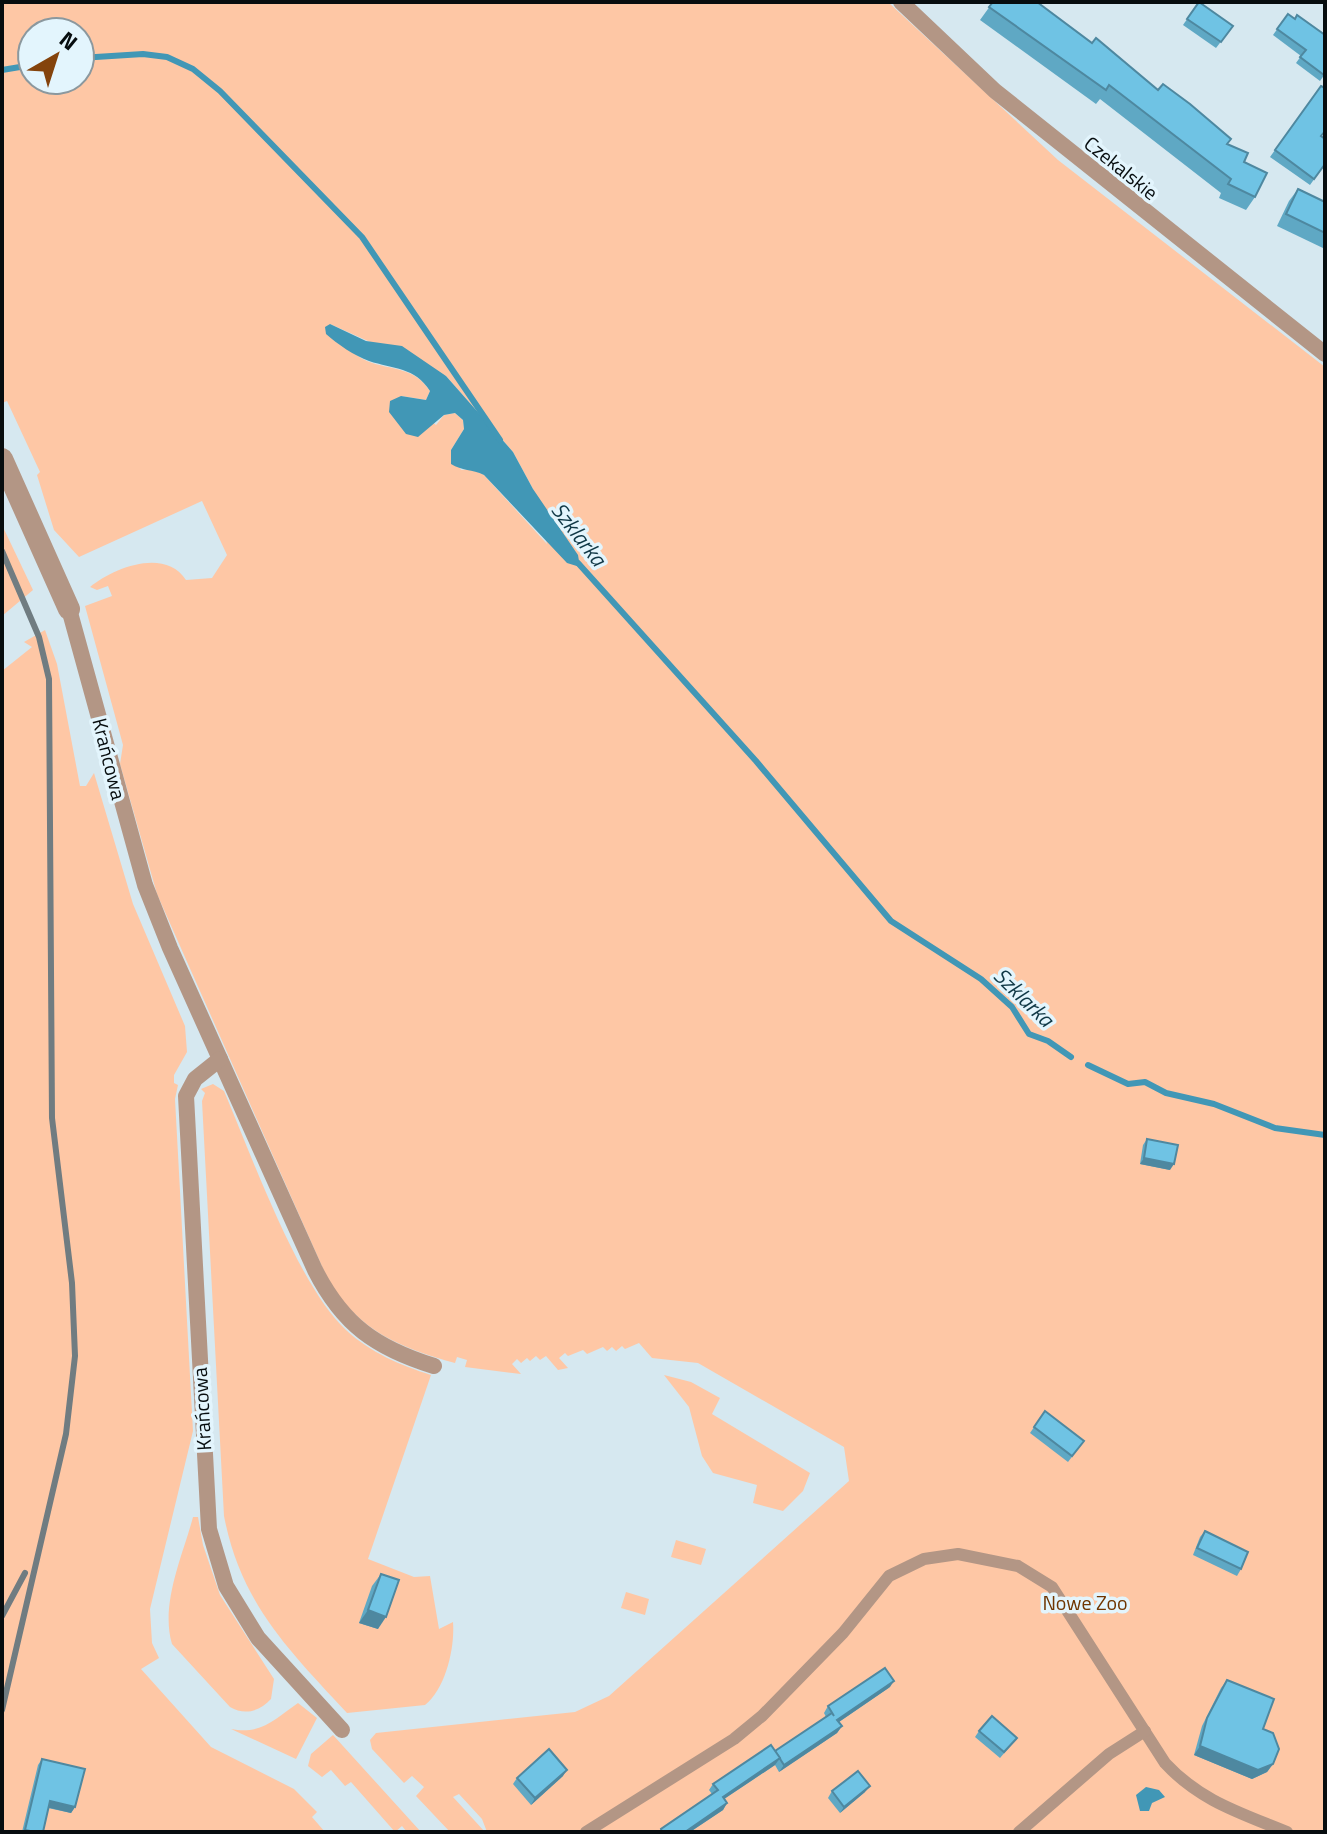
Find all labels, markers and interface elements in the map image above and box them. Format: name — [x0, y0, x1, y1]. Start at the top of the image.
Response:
north arrow — [16, 16, 96, 96]
text: N — [52, 22, 85, 58]
street label: Czekalskie — [1078, 128, 1165, 207]
water label: Szklarka — [543, 495, 616, 575]
street label: Krańcowa — [84, 715, 135, 803]
water label: Szklarka — [986, 959, 1064, 1036]
street label: Krańcowa — [184, 1367, 219, 1451]
park label: Nowe Zoo — [1042, 1587, 1128, 1618]

